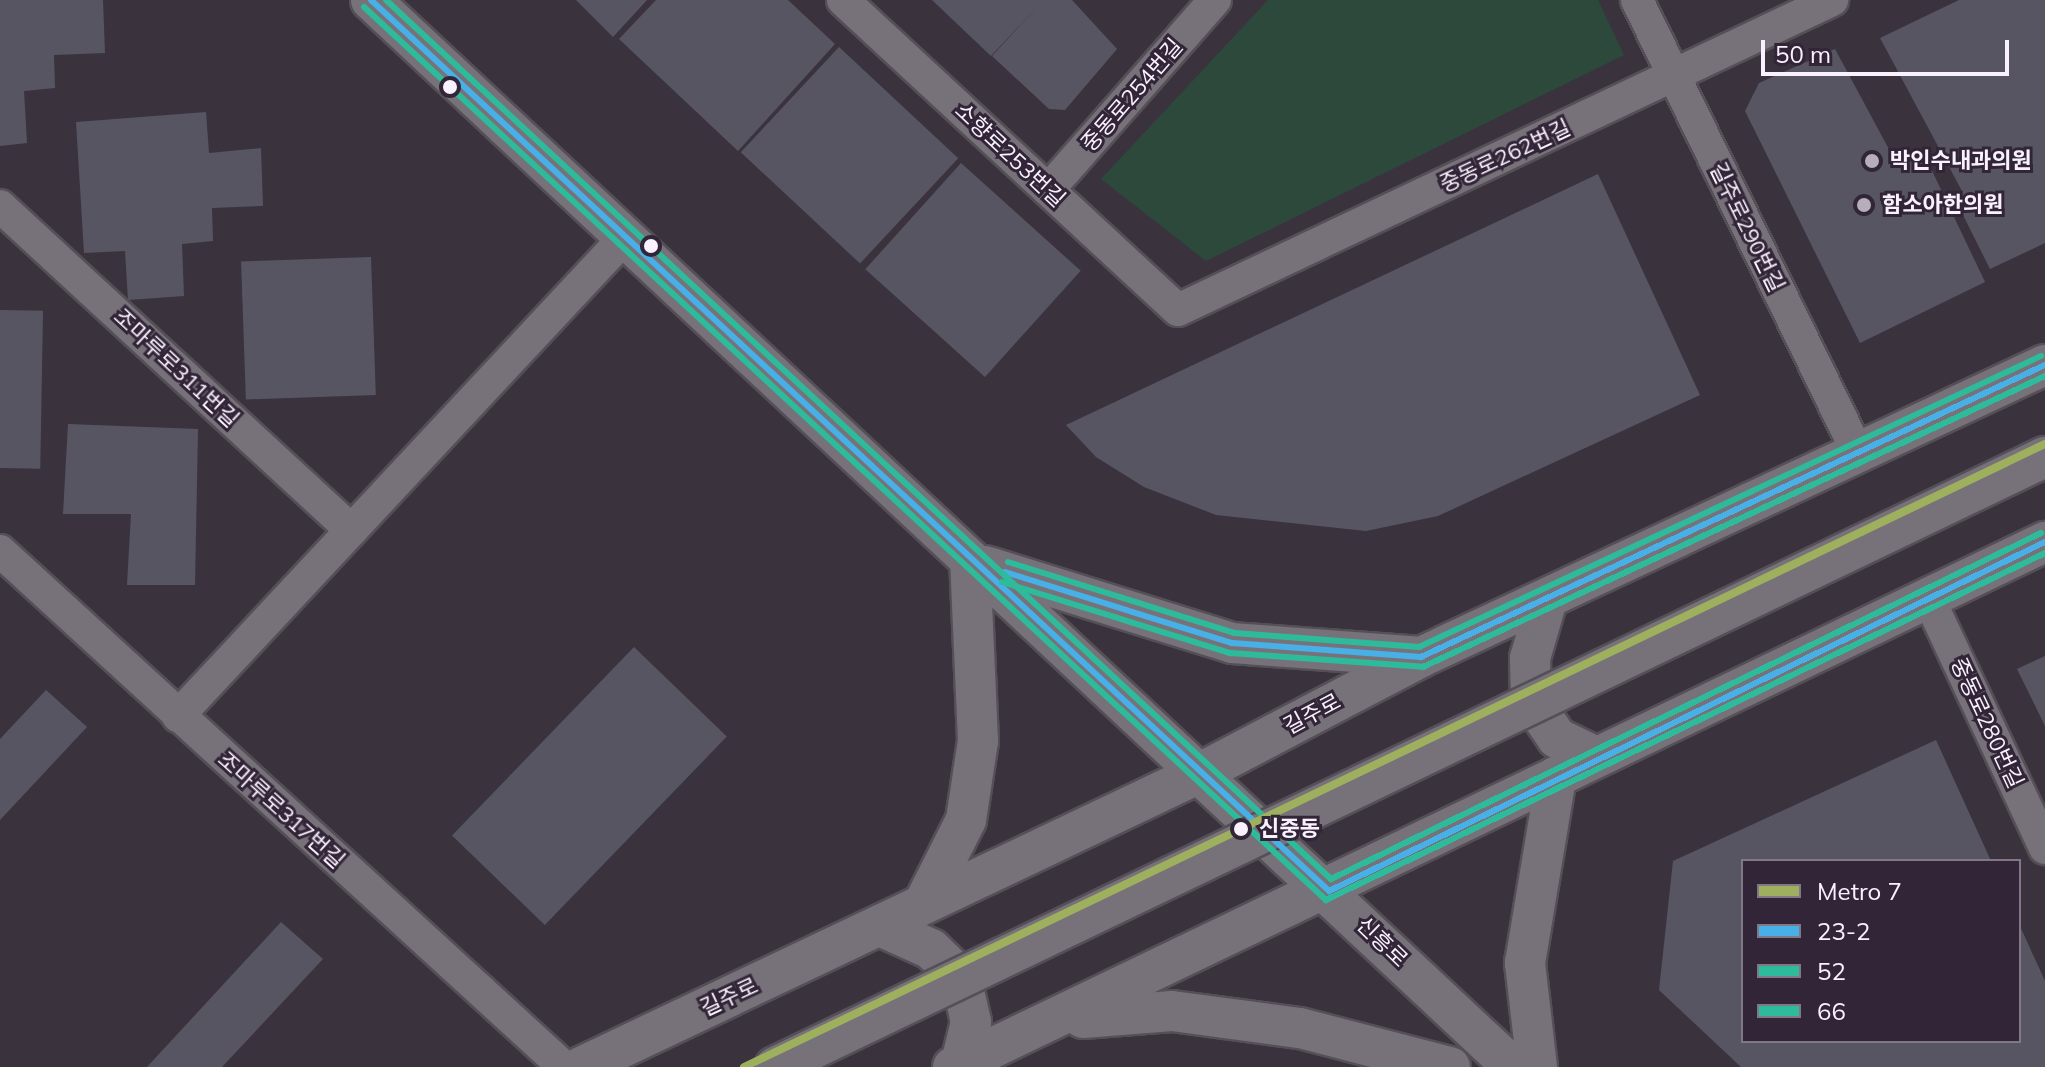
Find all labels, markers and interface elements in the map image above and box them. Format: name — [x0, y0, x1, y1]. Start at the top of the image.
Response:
scale bar — [1765, 24, 2013, 74]
street label: 중동로254번길 — [1076, 33, 1188, 157]
text: 50 m — [1775, 39, 1831, 69]
unlabelled marker — [442, 79, 458, 95]
street label: 소향로253번길 — [950, 97, 1070, 213]
street label: 중동로262번길 — [1436, 114, 1574, 198]
place label: 박인수내과의원 — [1890, 148, 2032, 174]
marker: 박인수내과의원 — [1861, 150, 1883, 172]
street label: 길주로290번길 — [1704, 158, 1790, 296]
place label: 함소아한의원 — [1882, 192, 2003, 218]
marker: 함소아한의원 — [1853, 194, 1875, 216]
unlabelled marker — [643, 238, 659, 254]
street label: 조마루로311번길 — [108, 303, 244, 433]
street label: 중동로280번길 — [1945, 654, 2029, 792]
street label: 길주로 — [1279, 688, 1345, 740]
street label: 조마루로317번길 — [212, 746, 350, 874]
place label: 신중동 — [1259, 816, 1320, 842]
marker: 신중동 — [1230, 818, 1252, 840]
legend — [1741, 859, 2021, 1043]
text: Metro 7 — [1817, 876, 1902, 906]
street label: 신흥로 — [1351, 911, 1413, 973]
text: 23-2 — [1817, 916, 1870, 946]
text: 52 — [1817, 956, 1846, 986]
street label: 길주로 — [696, 972, 762, 1022]
text: 66 — [1817, 996, 1846, 1026]

